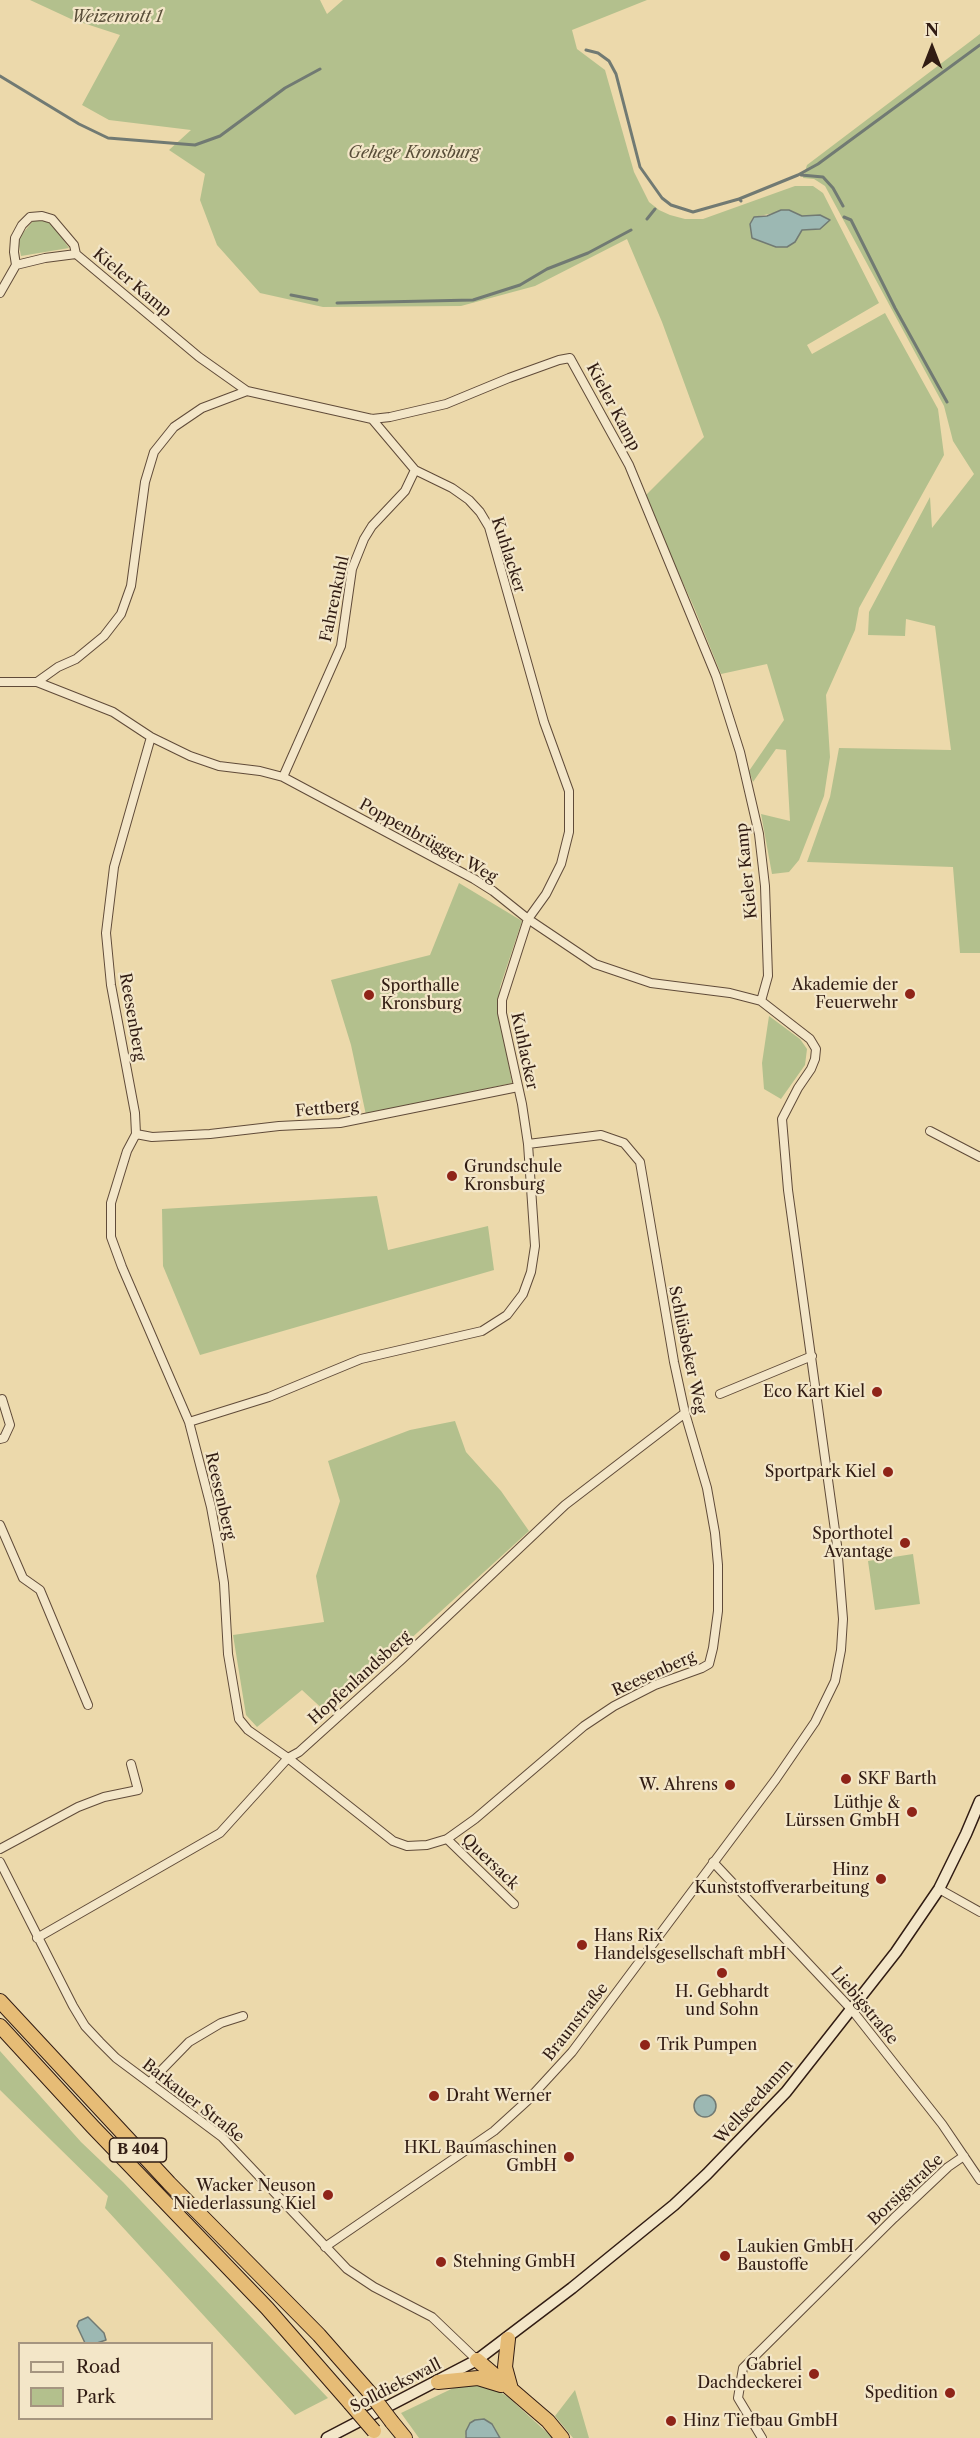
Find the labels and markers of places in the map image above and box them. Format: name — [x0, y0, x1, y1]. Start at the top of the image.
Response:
place label: Akademie der Feuerwehr — [792, 975, 898, 1013]
place label: Sporthalle Kronsburg — [381, 976, 461, 1014]
marker: Akademie der Feuerwehr — [903, 987, 917, 1001]
marker: Sporthalle Kronsburg — [362, 988, 376, 1002]
place label: Grundschule Kronsburg — [464, 1157, 562, 1195]
marker: Grundschule Kronsburg — [445, 1169, 459, 1183]
place label: Eco Kart Kiel — [763, 1382, 865, 1402]
marker: Eco Kart Kiel — [870, 1385, 884, 1399]
place label: Sportpark Kiel — [765, 1462, 876, 1482]
marker: Sportpark Kiel — [881, 1465, 895, 1479]
place label: Sporthotel Avantage — [812, 1524, 893, 1562]
marker: Sporthotel Avantage — [898, 1536, 912, 1550]
place label: SKF Barth — [858, 1769, 937, 1789]
marker: SKF Barth — [839, 1772, 853, 1786]
place label: W. Ahrens — [639, 1775, 718, 1795]
marker: W. Ahrens — [723, 1778, 737, 1792]
place label: Lüthje & Lürssen GmbH — [785, 1793, 900, 1831]
marker: Lüthje & Lürssen GmbH — [905, 1805, 919, 1819]
place label: Hinz Kunststoffverarbeitung — [694, 1860, 869, 1898]
marker: Hinz Kunststoffverarbeitung — [874, 1872, 888, 1886]
place label: Hans Rix Handelsgesellschaft mbH — [594, 1926, 786, 1964]
marker: Hans Rix Handelsgesellschaft mbH — [575, 1938, 589, 1952]
marker: H. Gebhardt und Sohn — [715, 1966, 729, 1980]
place label: H. Gebhardt und Sohn — [675, 1982, 769, 2020]
place label: Trik Pumpen — [657, 2035, 757, 2055]
marker: Trik Pumpen — [638, 2038, 652, 2052]
place label: Draht Werner — [446, 2086, 552, 2106]
marker: Draht Werner — [427, 2089, 441, 2103]
place label: HKL Baumaschinen GmbH — [404, 2138, 557, 2176]
marker: HKL Baumaschinen GmbH — [562, 2150, 576, 2164]
place label: Wacker Neuson Niederlassung Kiel — [173, 2176, 316, 2214]
marker: Wacker Neuson Niederlassung Kiel — [321, 2188, 335, 2202]
place label: Laukien GmbH Baustoffe — [737, 2237, 854, 2275]
marker: Laukien GmbH Baustoffe — [718, 2249, 732, 2263]
place label: Stehning GmbH — [453, 2252, 576, 2272]
marker: Stehning GmbH — [434, 2255, 448, 2269]
place label: Gabriel Dachdeckerei — [697, 2355, 802, 2393]
marker: Gabriel Dachdeckerei — [807, 2367, 821, 2381]
place label: Spedition — [865, 2383, 938, 2403]
marker: Spedition — [943, 2386, 957, 2400]
place label: Hinz Tiefbau GmbH — [683, 2411, 838, 2431]
marker: Hinz Tiefbau GmbH — [664, 2414, 678, 2428]

